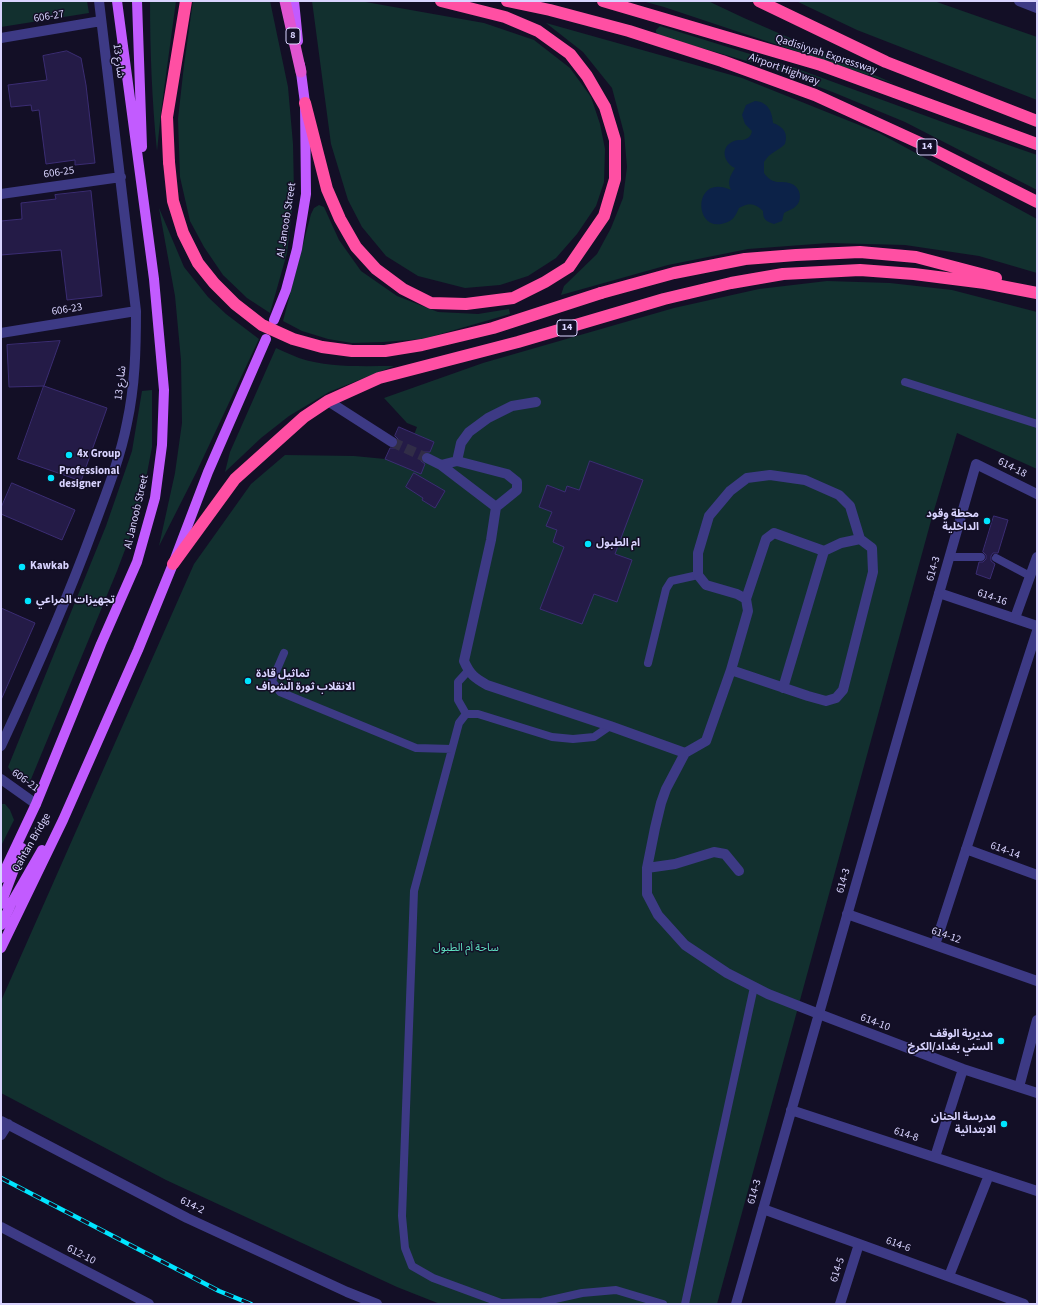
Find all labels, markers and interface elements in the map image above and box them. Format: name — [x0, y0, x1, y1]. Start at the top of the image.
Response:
street label: 606-27 — [33, 8, 65, 26]
road number: 8 — [286, 28, 300, 44]
street label: Qadisiyyah Expressway — [774, 32, 878, 78]
street label: شارع 13 — [109, 43, 127, 79]
street label: Airport Highway — [747, 51, 821, 89]
road number: 14 — [917, 139, 937, 155]
street label: 606-25 — [43, 164, 75, 182]
street label: Al Janoob Street — [275, 182, 299, 258]
street label: 606-23 — [51, 301, 83, 319]
road number: 14 — [557, 320, 577, 336]
street label: شارع 13 — [112, 365, 130, 401]
place label: 4x Group — [77, 448, 121, 462]
marker: 4x Group — [64, 450, 74, 460]
street label: 614-18 — [995, 455, 1029, 481]
place label: Professional designer — [59, 465, 119, 491]
marker: Professional designer — [46, 473, 56, 483]
street label: Al Janoob Street — [122, 474, 152, 550]
place label: محطة وقود الداخلية — [926, 508, 979, 534]
marker: محطة وقود الداخلية — [982, 516, 992, 526]
place label: ام الطبول — [596, 537, 640, 551]
marker: ام الطبول — [583, 539, 593, 549]
street label: 614-3 — [924, 555, 944, 583]
place label: Kawkab — [30, 560, 69, 574]
marker: Kawkab — [17, 562, 27, 572]
street label: 614-16 — [975, 587, 1009, 609]
place label: تجهيزات المراعي — [36, 594, 115, 608]
marker: تجهيزات المراعي — [23, 596, 33, 606]
place label: تماثيل قادة الانقلاب ثورة الشواف — [256, 668, 355, 694]
marker: تماثيل قادة الانقلاب ثورة الشواف — [243, 676, 253, 686]
street label: 606-21 — [9, 767, 41, 795]
street label: Qahtan Bridge — [10, 811, 54, 875]
street label: 614-14 — [988, 840, 1022, 862]
street label: 614-3 — [834, 867, 854, 895]
street label: 614-12 — [929, 925, 963, 947]
park label: ساحة أم الطبول — [433, 942, 499, 956]
street label: 614-10 — [858, 1011, 892, 1035]
place label: مديرية الوقف السني بغداد/الكرخ — [908, 1028, 993, 1054]
marker: مديرية الوقف السني بغداد/الكرخ — [996, 1036, 1006, 1046]
place label: مدرسة الحنان الابتدائية — [931, 1111, 996, 1137]
marker: مدرسة الحنان الابتدائية — [999, 1119, 1009, 1129]
street label: 614-8 — [892, 1125, 920, 1145]
street label: 614-3 — [745, 1178, 765, 1206]
street label: 614-2 — [178, 1195, 206, 1217]
street label: 614-6 — [884, 1234, 912, 1256]
street label: 612-10 — [64, 1242, 98, 1268]
street label: 614-5 — [828, 1256, 848, 1284]

